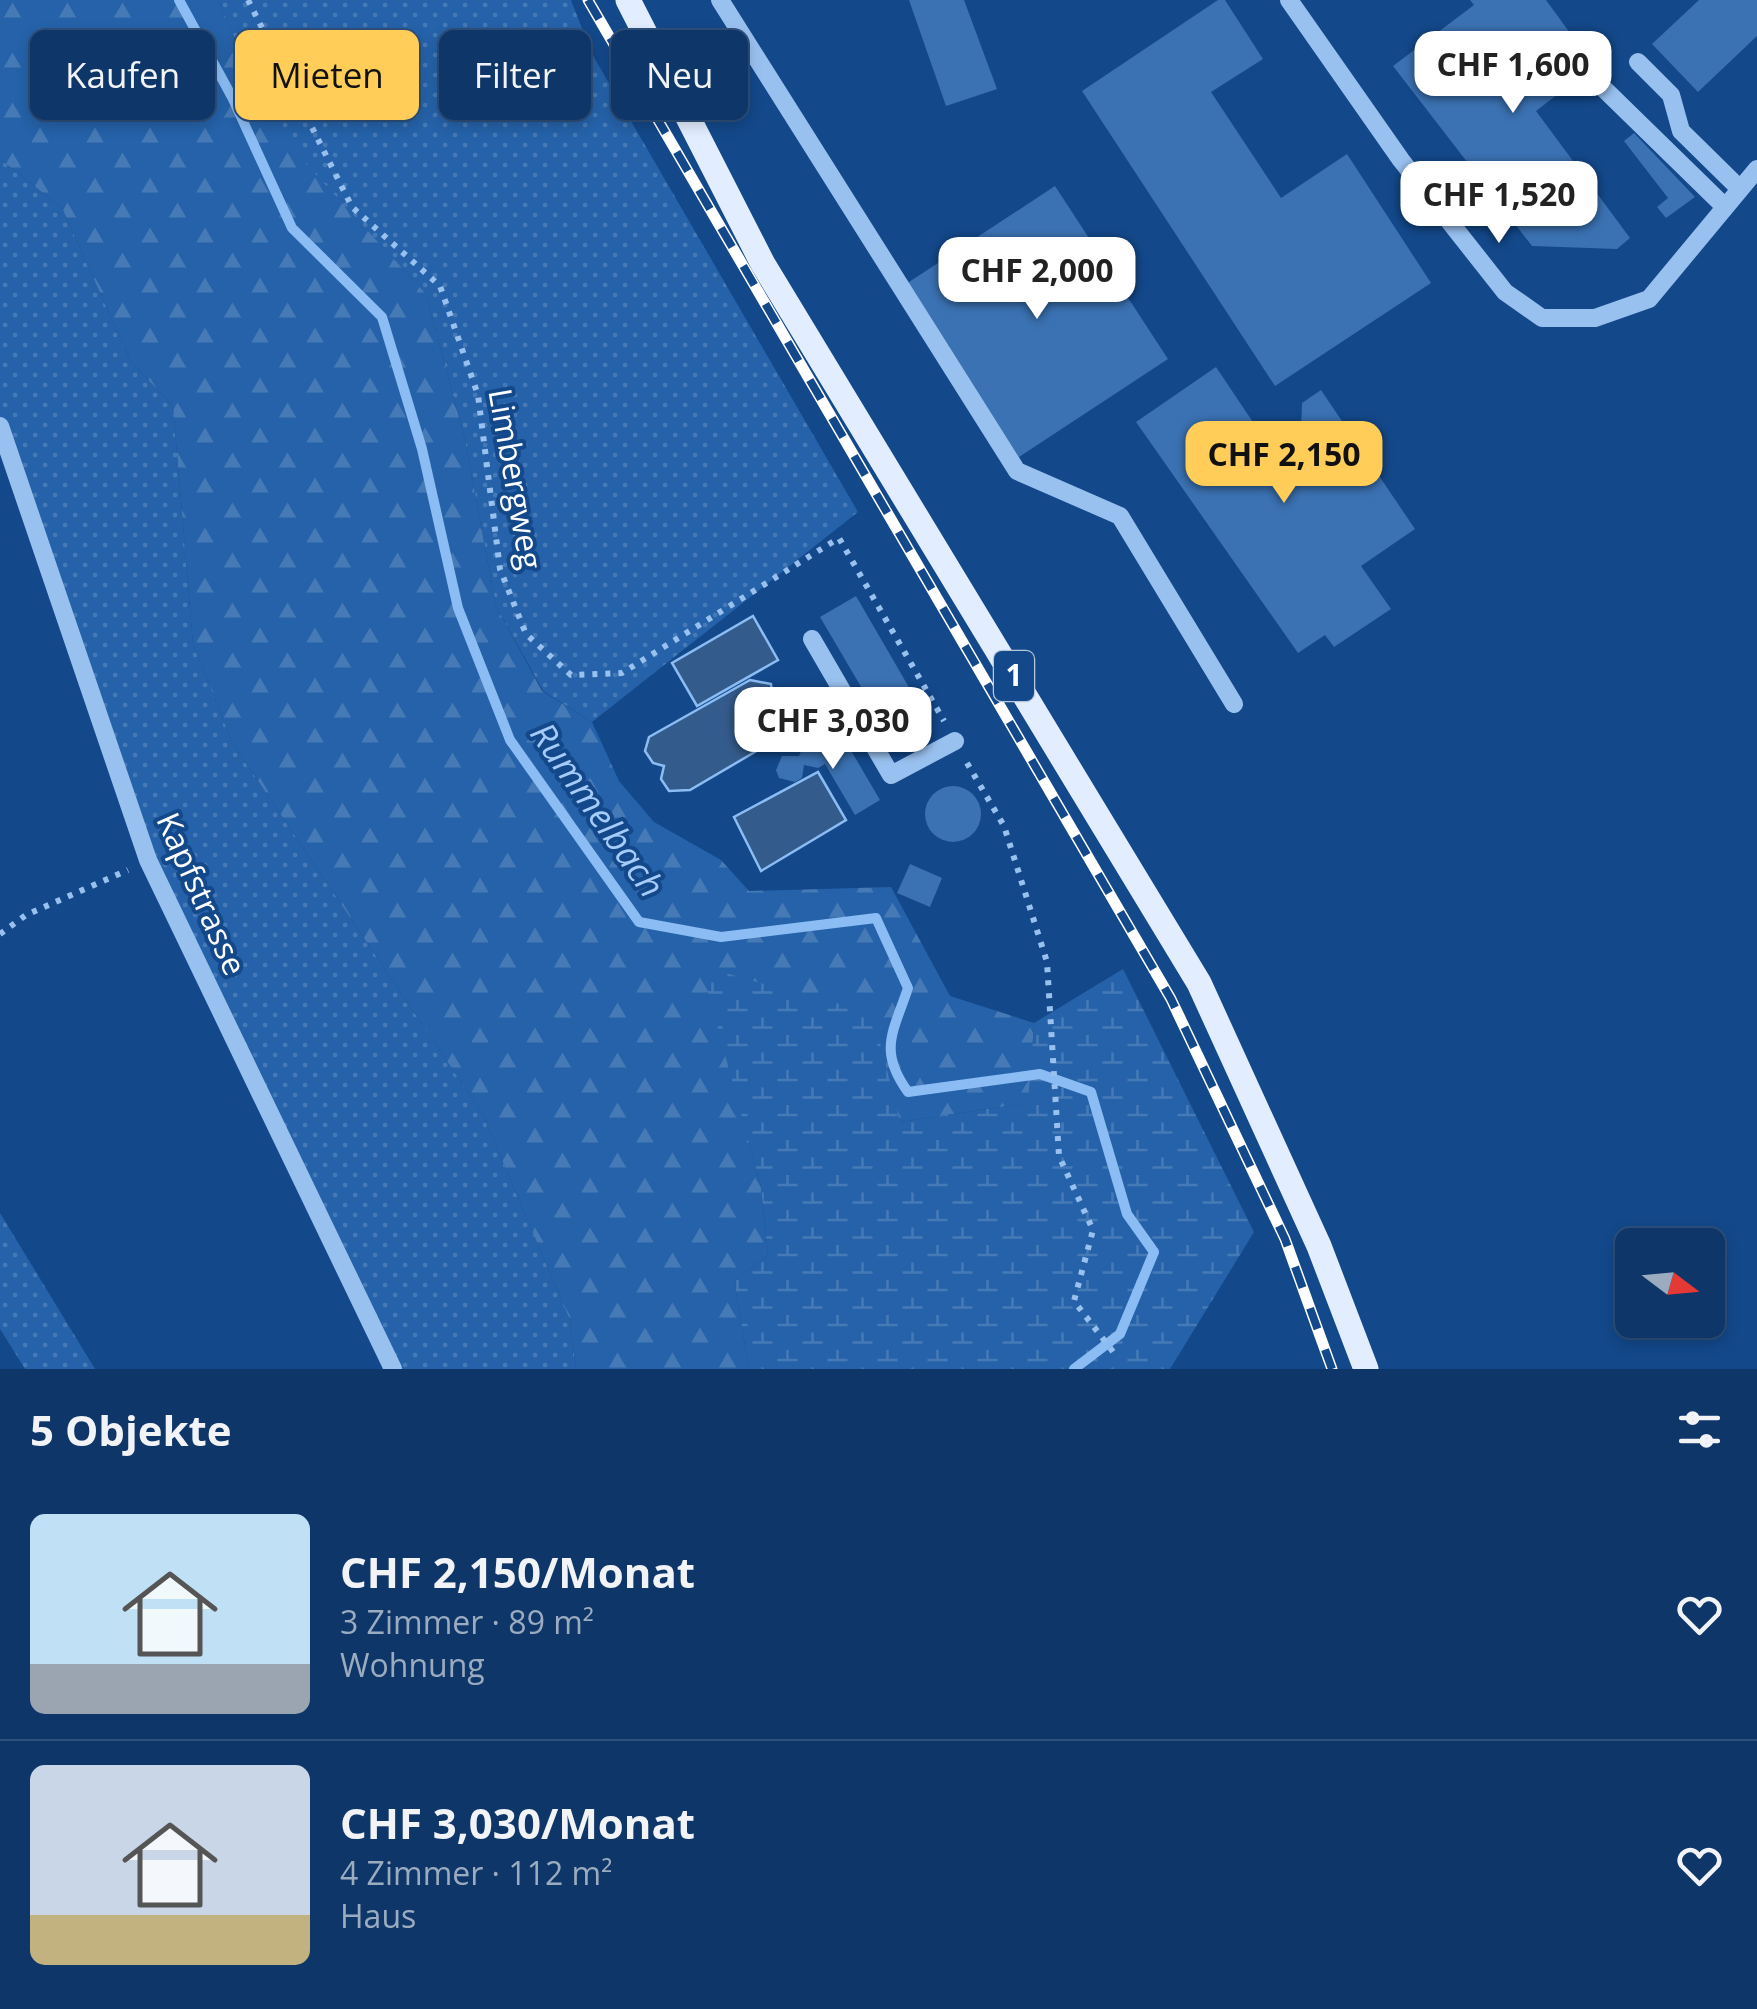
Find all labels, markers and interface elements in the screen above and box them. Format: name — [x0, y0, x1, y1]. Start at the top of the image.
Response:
chip: Kaufen — [30, 30, 215, 120]
chip: Mieten — [235, 30, 419, 120]
chip: Filter — [439, 30, 591, 120]
chip: Neu — [611, 30, 748, 120]
pin: CHF 1,600 — [1399, 31, 1627, 116]
text: CHF 1,600 — [1436, 42, 1590, 85]
pin: CHF 1,520 — [1385, 161, 1613, 246]
text: CHF 1,520 — [1422, 172, 1576, 215]
pin: CHF 2,000 — [923, 237, 1151, 322]
text: CHF 2,000 — [960, 248, 1114, 291]
street label: Limbergweg — [479, 385, 554, 572]
pin: CHF 2,150 — [1170, 421, 1398, 506]
text: CHF 2,150 — [1207, 432, 1361, 475]
road number: 1 — [994, 651, 1034, 701]
pin: CHF 3,030 — [719, 687, 947, 772]
text: CHF 3,030 — [756, 698, 910, 741]
water label: Rummelbach — [521, 712, 676, 906]
street label: Kapfstrasse — [147, 805, 257, 981]
north arrow — [1615, 1228, 1725, 1338]
map controls — [1615, 1228, 1725, 1338]
text: 5 Objekte — [30, 1401, 232, 1458]
icon: filters — [1672, 1402, 1727, 1457]
text: CHF 2,150/Monat — [340, 1543, 695, 1600]
icon: home — [110, 1554, 230, 1674]
icon: heart — [1672, 1587, 1727, 1642]
text: 3 Zimmer · 89 m² — [340, 1600, 594, 1643]
text: Wohnung — [340, 1643, 485, 1686]
text: CHF 3,030/Monat — [340, 1794, 695, 1851]
icon: home — [110, 1805, 230, 1925]
icon: heart — [1672, 1838, 1727, 1893]
text: 4 Zimmer · 112 m² — [340, 1851, 612, 1894]
text: Haus — [340, 1894, 416, 1937]

